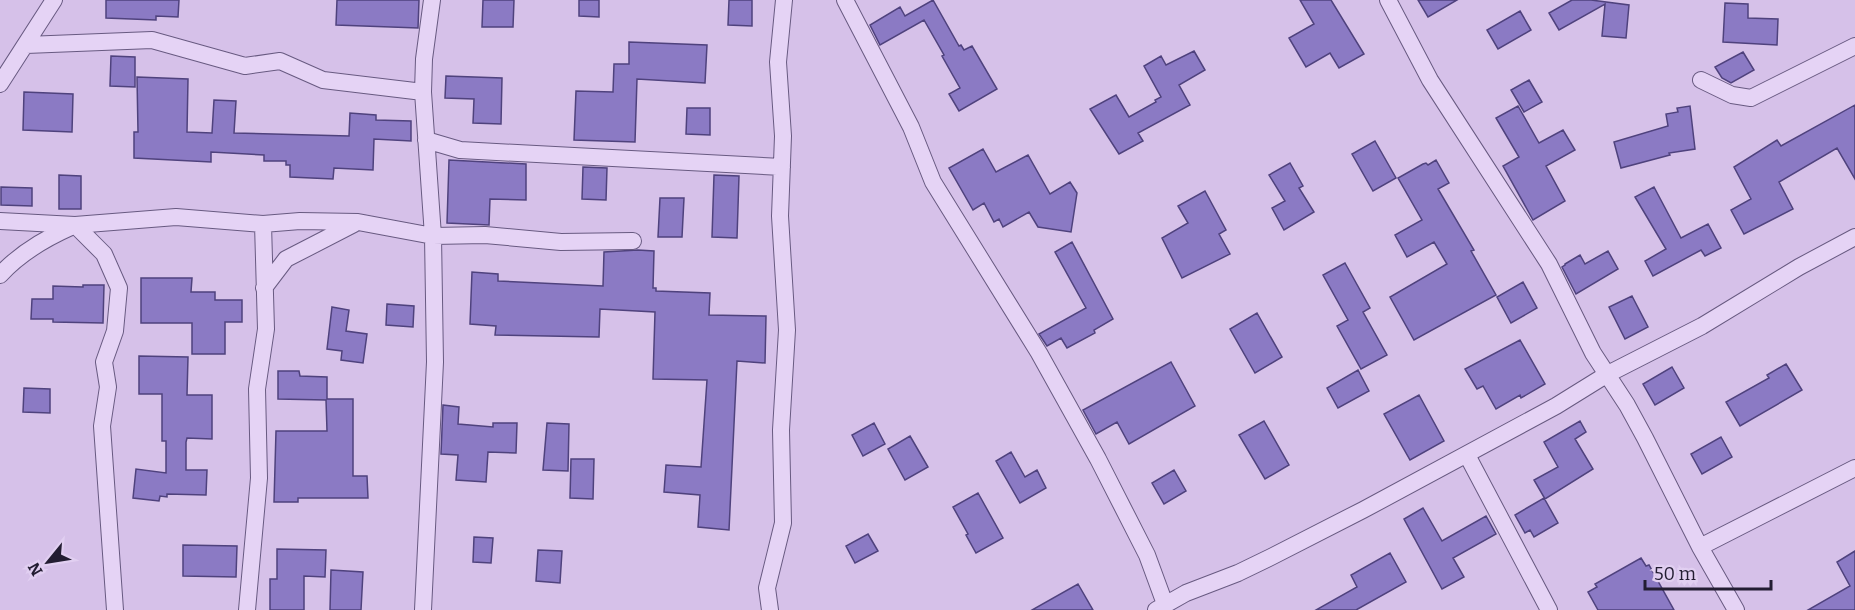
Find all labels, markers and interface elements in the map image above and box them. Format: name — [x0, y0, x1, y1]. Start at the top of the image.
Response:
north arrow — [18, 532, 78, 592]
scale bar — [1645, 553, 1771, 591]
text: N — [24, 559, 47, 579]
text: 50 m — [1654, 563, 1696, 585]

